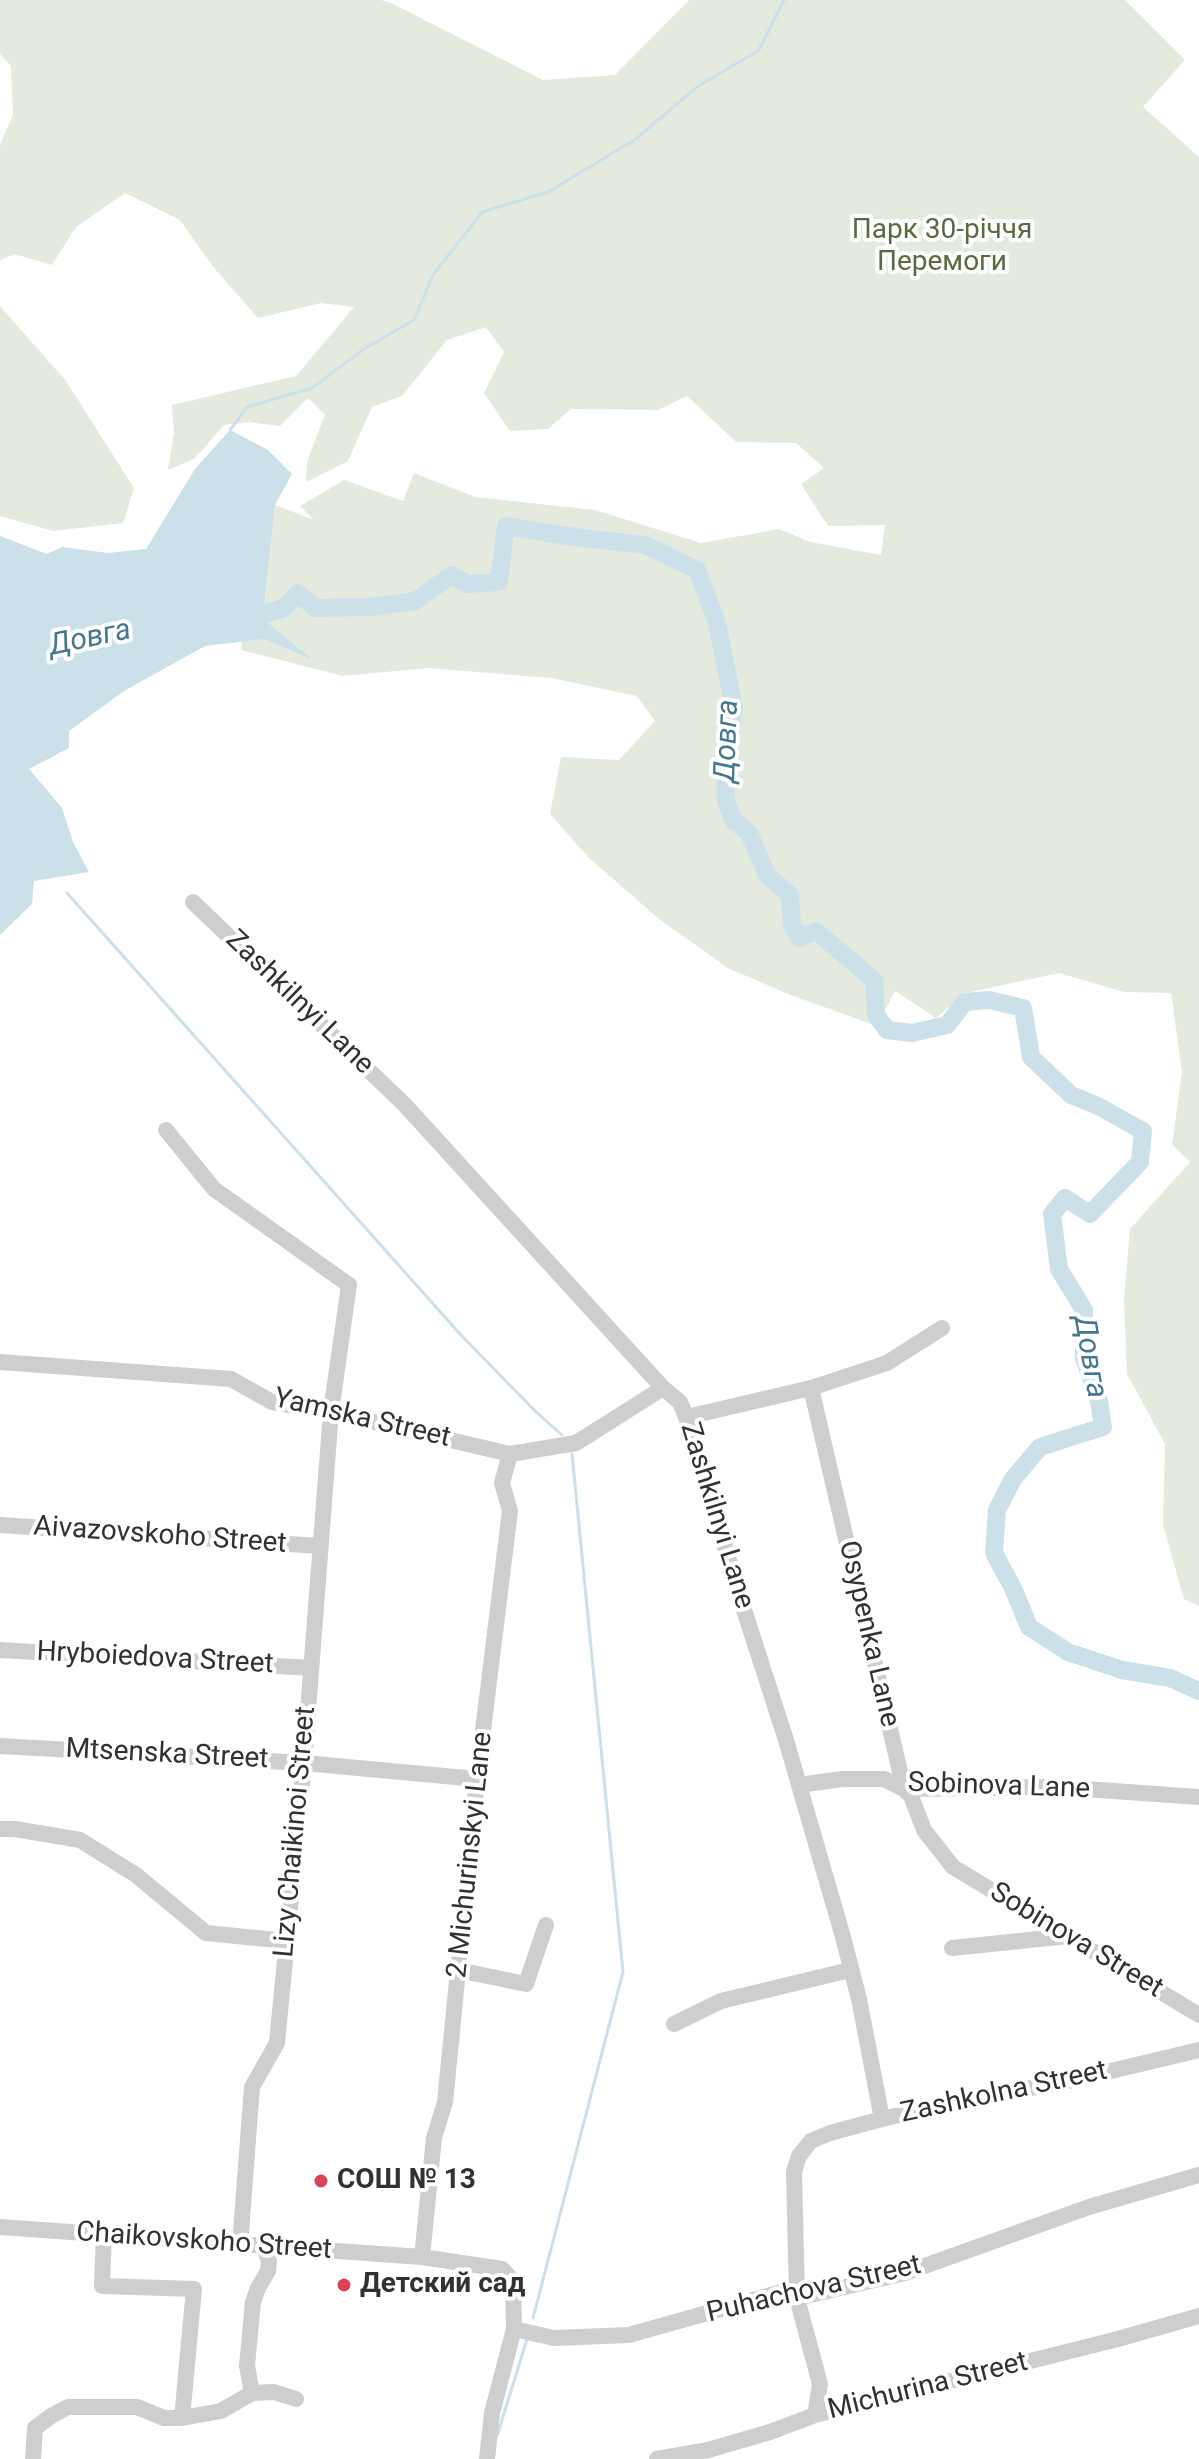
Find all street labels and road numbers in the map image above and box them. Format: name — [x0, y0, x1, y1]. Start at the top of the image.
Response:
street label: Zashkilnyi Lane — [218, 924, 380, 1082]
street label: Yamska Street — [270, 1382, 454, 1456]
street label: Zashkilnyi Lane — [672, 1419, 760, 1613]
street label: Aivazovskoho Street — [32, 1510, 288, 1562]
street label: Osypenka Lane — [830, 1538, 906, 1730]
street label: Hryboiedova Street — [36, 1636, 274, 1682]
street label: Lizy Chaikinoi Street — [268, 1705, 324, 1959]
street label: 2 Michurinskyi Lane — [441, 1730, 501, 1980]
street label: Mtsenska Street — [65, 1733, 269, 1777]
street label: Sobinova Lane — [907, 1767, 1091, 1807]
street label: Sobinova Street — [983, 1876, 1169, 2006]
street label: Zashkolna Street — [898, 2055, 1110, 2131]
street label: Chaikovskoho Street — [75, 2216, 333, 2268]
street label: Puhachova Street — [704, 2249, 924, 2331]
street label: Michurina Street — [825, 2346, 1031, 2428]

